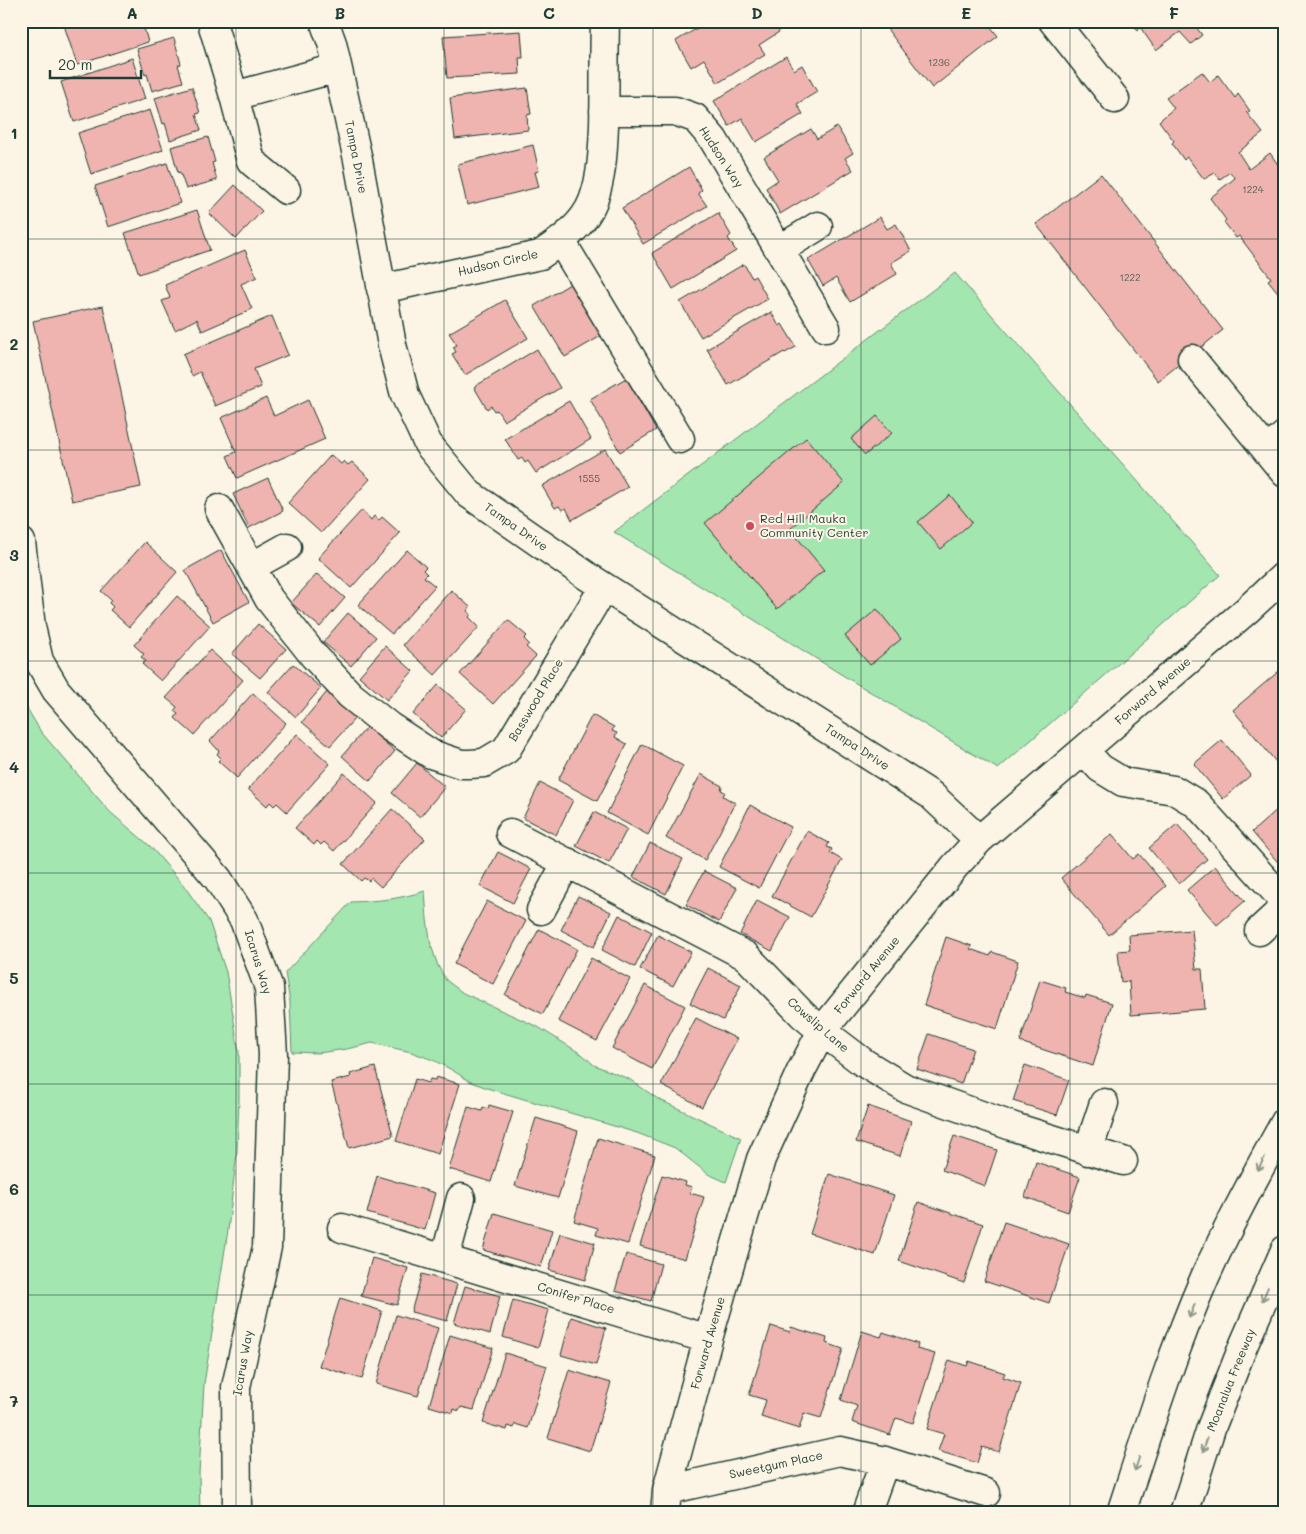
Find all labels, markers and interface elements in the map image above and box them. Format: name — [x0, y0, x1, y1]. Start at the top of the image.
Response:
text: A — [126, 2, 138, 23]
text: B — [335, 2, 345, 23]
text: C — [543, 2, 555, 23]
text: D — [751, 2, 763, 23]
text: E — [961, 2, 971, 23]
text: F — [1169, 2, 1179, 23]
scale bar — [50, 48, 141, 80]
text: 20 m — [58, 54, 92, 74]
house number: 1236 — [928, 55, 950, 69]
street label: Tampa Drive — [342, 119, 372, 195]
text: 1 — [10, 122, 18, 143]
street label: Hudson Way — [696, 123, 748, 190]
house number: 1224 — [1242, 182, 1264, 196]
street label: Hudson Circle — [456, 245, 539, 279]
house number: 1222 — [1119, 270, 1141, 284]
text: 2 — [10, 333, 19, 354]
house number: 1555 — [578, 471, 600, 485]
street label: Tampa Drive — [482, 498, 552, 554]
place label: Red Hill Mauka Community Center — [760, 510, 868, 540]
marker: Red Hill Mauka Community Center — [744, 520, 756, 532]
text: 3 — [9, 544, 19, 565]
street label: Forward Avenue — [1111, 653, 1194, 728]
street label: Basswood Place — [504, 655, 566, 744]
street label: Tampa Drive — [822, 719, 893, 773]
text: 4 — [9, 756, 19, 777]
street label: Icarus Way — [242, 928, 276, 996]
street label: Forward Avenue — [830, 932, 903, 1017]
text: 5 — [9, 967, 19, 988]
street label: Cowslip Lane — [784, 993, 853, 1055]
one-way arrow — [1256, 1156, 1265, 1171]
text: 6 — [9, 1178, 19, 1199]
street label: Conifer Place — [536, 1278, 617, 1316]
one-way arrow — [1260, 1286, 1269, 1301]
street label: Forward Avenue — [686, 1295, 728, 1391]
one-way arrow — [1186, 1303, 1196, 1318]
street label: Moanalua Freeway — [1202, 1326, 1258, 1434]
street label: Icarus Way — [228, 1329, 256, 1397]
text: 7 — [10, 1390, 19, 1411]
one-way arrow — [1200, 1437, 1210, 1453]
street label: Sweetgum Place — [727, 1446, 824, 1482]
one-way arrow — [1132, 1456, 1141, 1471]

